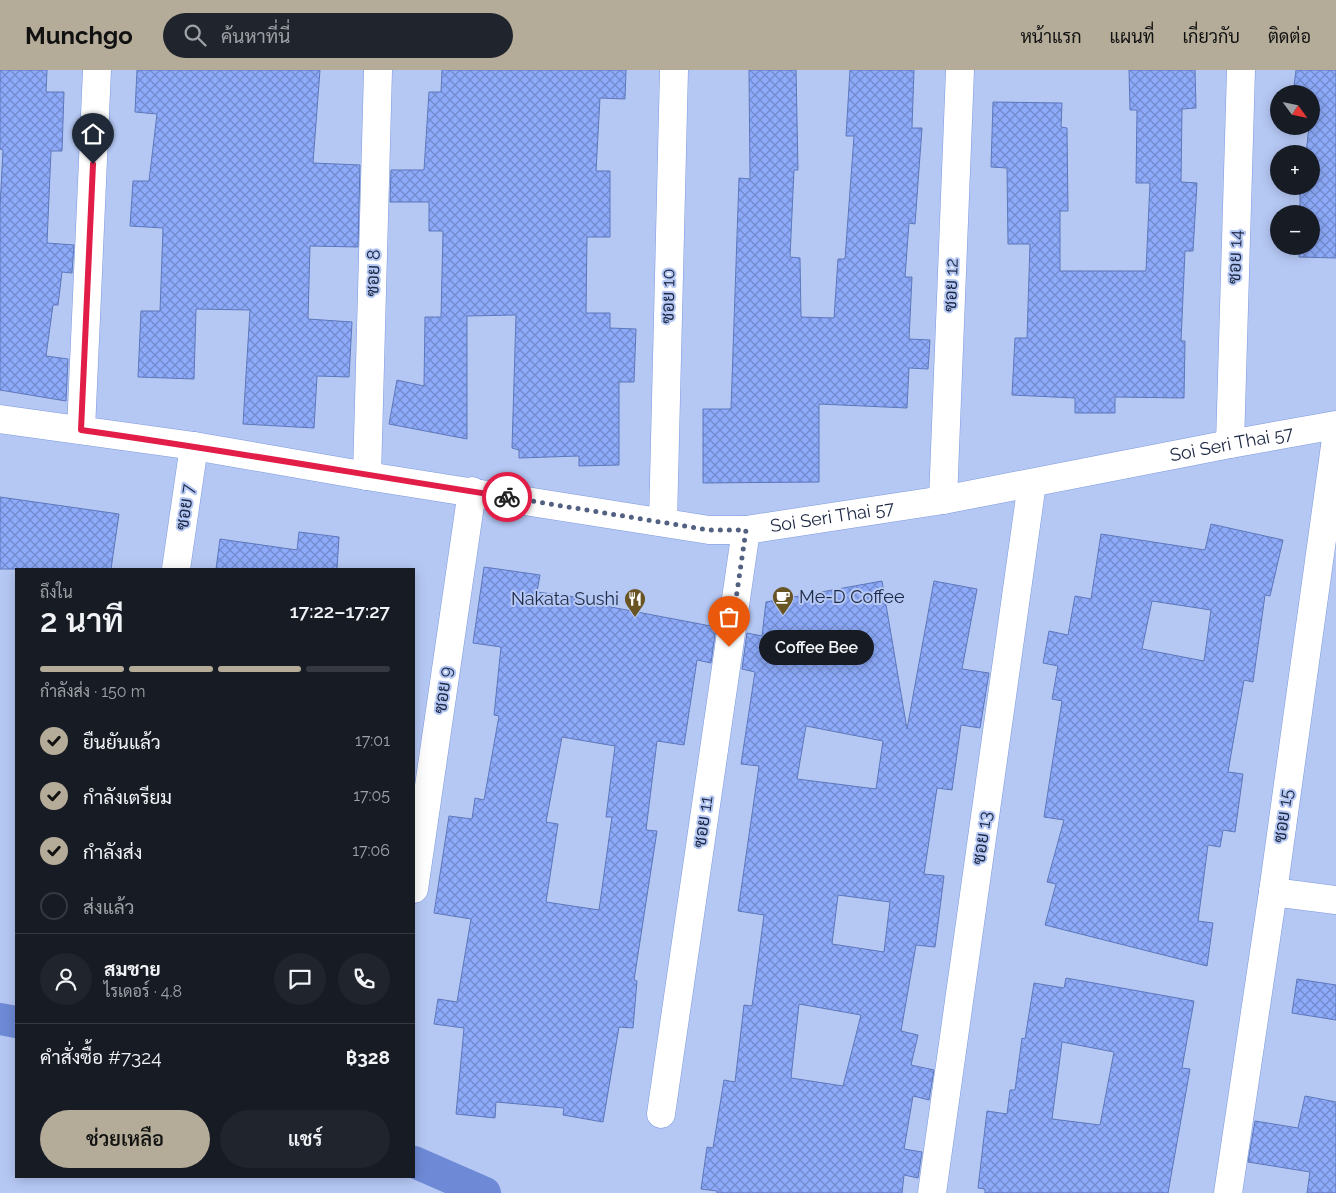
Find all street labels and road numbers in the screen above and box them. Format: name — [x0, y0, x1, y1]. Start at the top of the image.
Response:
street label: ซอย 14 — [1223, 229, 1246, 284]
street label: ซอย 8 — [361, 249, 384, 297]
street label: ซอย 12 — [939, 258, 962, 312]
street label: ซอย 10 — [657, 268, 678, 324]
street label: Soi Seri Thai 57 — [1168, 422, 1295, 465]
street label: ซอย 7 — [171, 482, 198, 531]
street label: Soi Seri Thai 57 — [769, 496, 896, 536]
street label: ซอย 9 — [429, 665, 456, 715]
street label: ซอย 15 — [1268, 788, 1297, 844]
street label: ซอย 11 — [688, 794, 717, 849]
street label: ซอย 13 — [967, 810, 996, 866]

